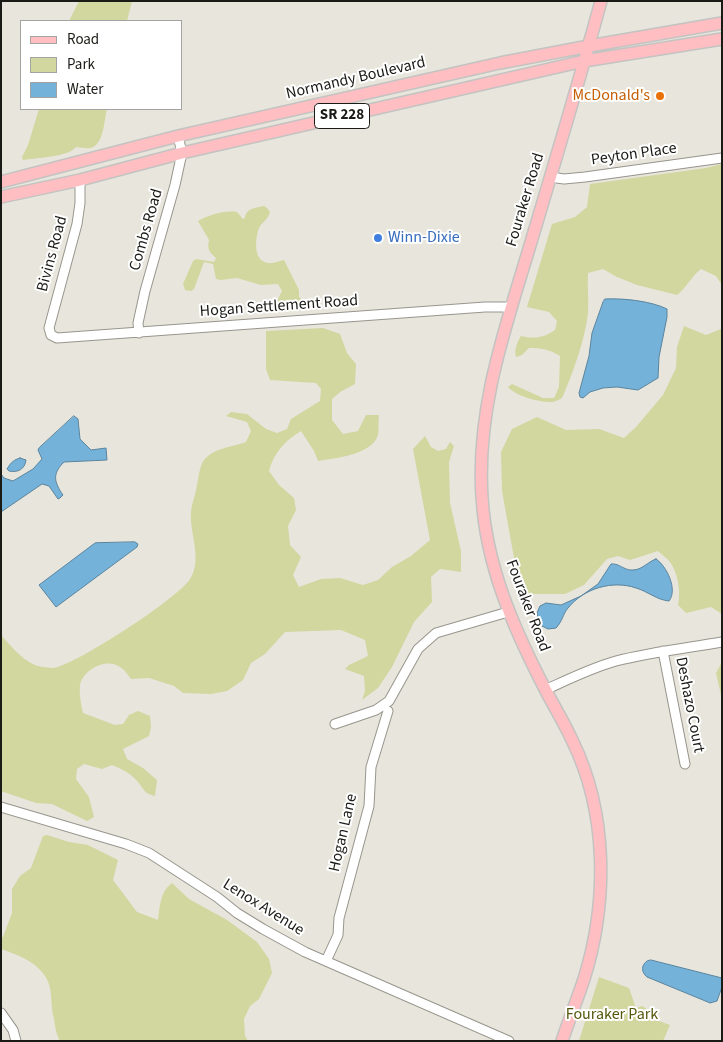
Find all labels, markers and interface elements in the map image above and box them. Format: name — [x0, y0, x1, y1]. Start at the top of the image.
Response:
legend — [20, 20, 182, 110]
text: Road — [67, 29, 99, 50]
text: Park — [67, 54, 95, 75]
street label: Normandy Boulevard — [284, 54, 428, 104]
text: Water — [67, 79, 103, 100]
place label: McDonald's — [572, 86, 650, 106]
marker: McDonald's — [654, 90, 666, 102]
road number: SR 228 — [314, 104, 370, 128]
street label: Peyton Place — [590, 140, 678, 170]
street label: Fouraker Road — [503, 151, 549, 249]
street label: Combs Road — [126, 187, 168, 273]
street label: Bivins Road — [34, 214, 72, 294]
place label: Winn-Dixie — [388, 228, 460, 248]
marker: Winn-Dixie — [372, 232, 384, 244]
street label: Hogan Settlement Road — [199, 292, 359, 322]
street label: Fouraker Road — [501, 557, 553, 655]
street label: Deshazo Court — [670, 655, 708, 755]
street label: Hogan Lane — [326, 792, 362, 874]
street label: Lenox Avenue — [219, 875, 307, 941]
park label: Fouraker Park — [566, 1005, 658, 1025]

